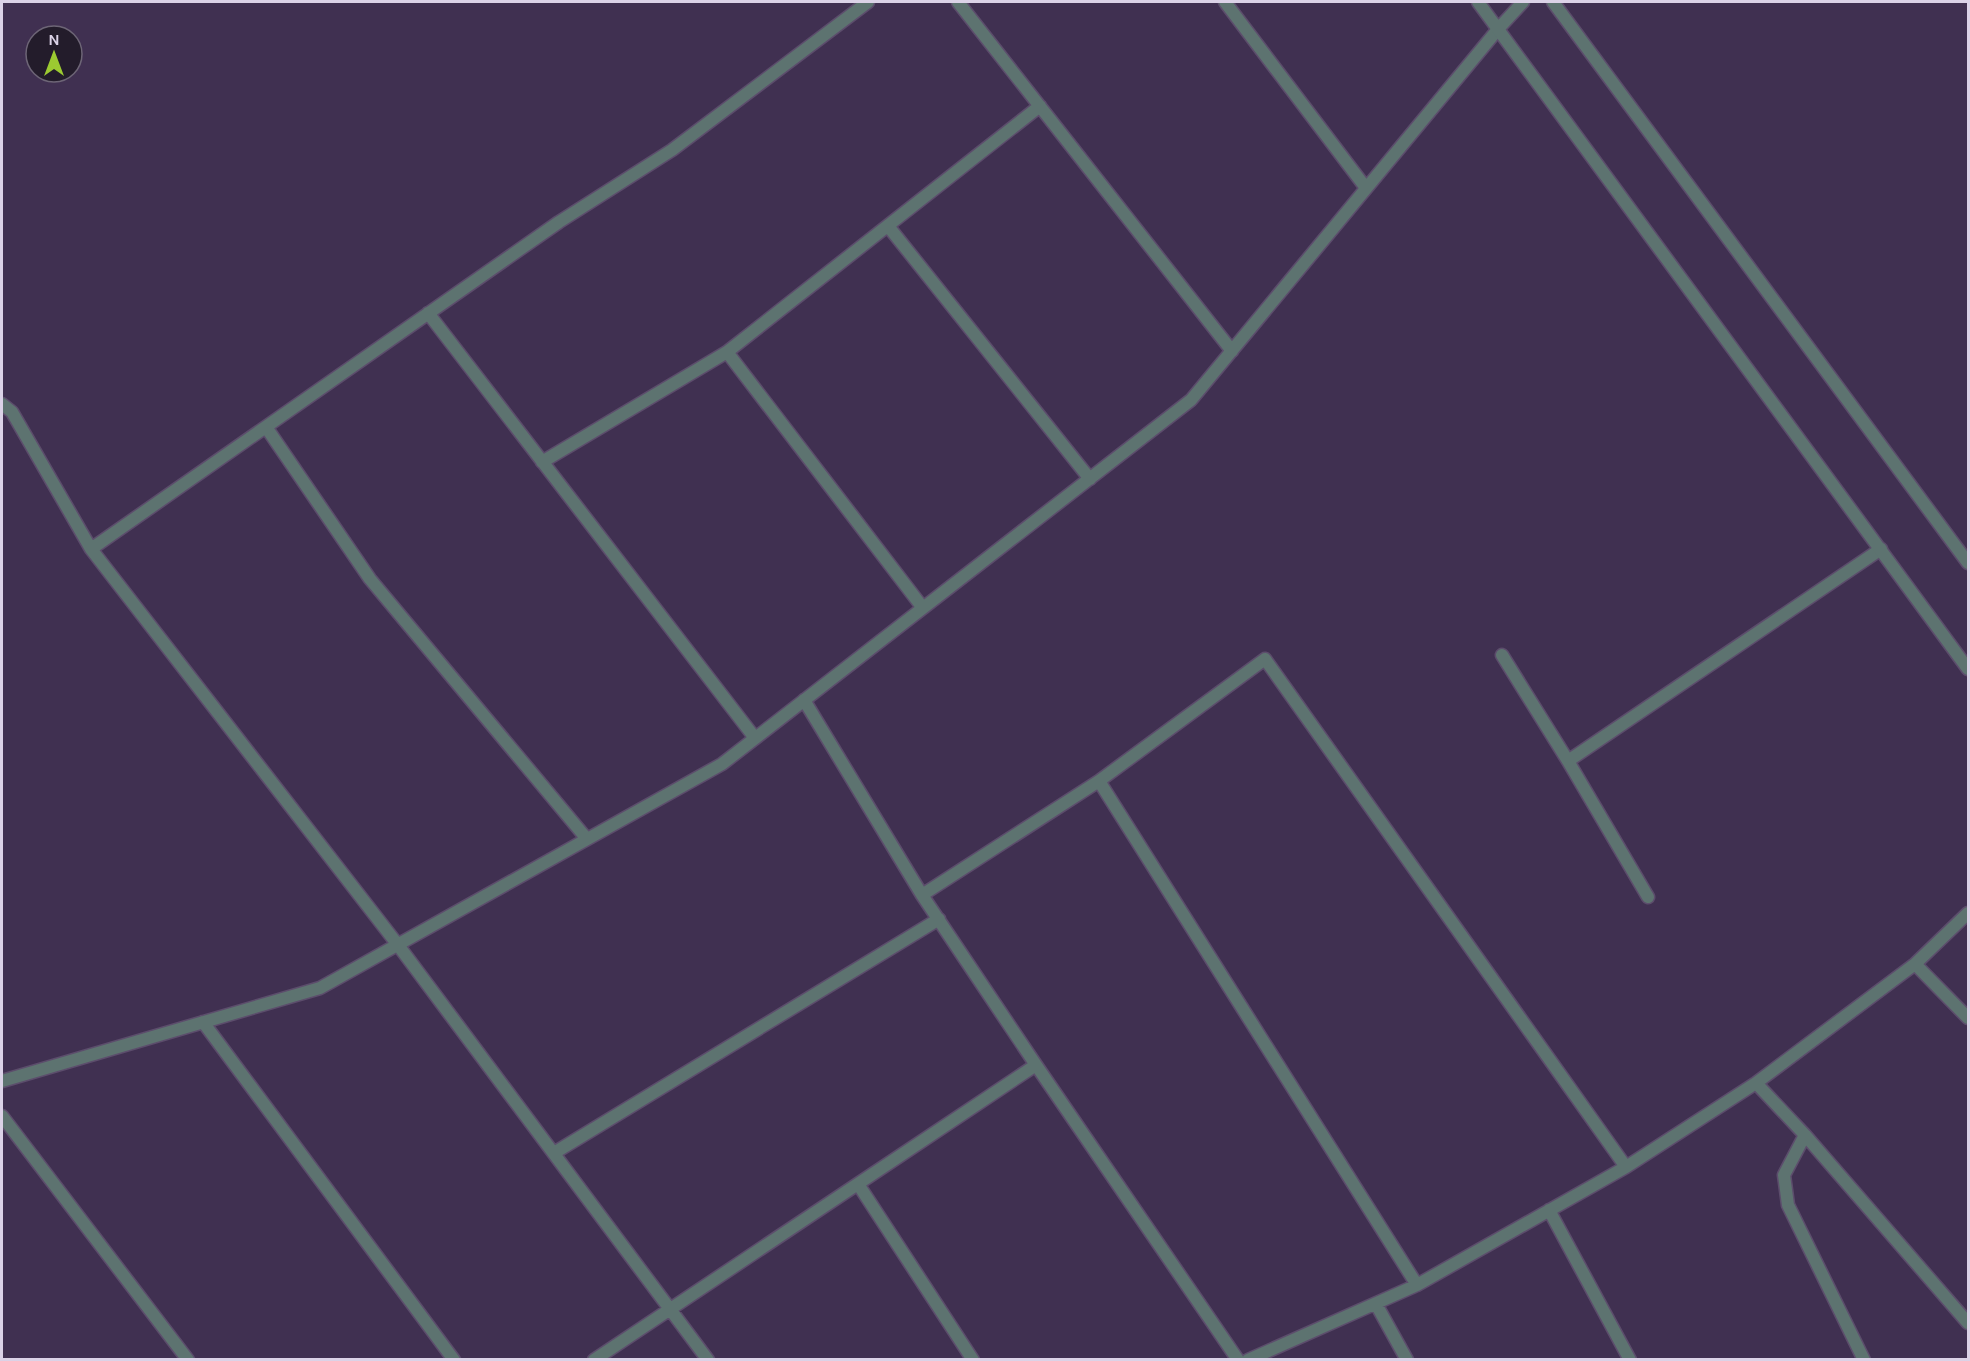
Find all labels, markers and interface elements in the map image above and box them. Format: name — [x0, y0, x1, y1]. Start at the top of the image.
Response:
north arrow — [24, 24, 84, 84]
text: N — [48, 30, 60, 49]

